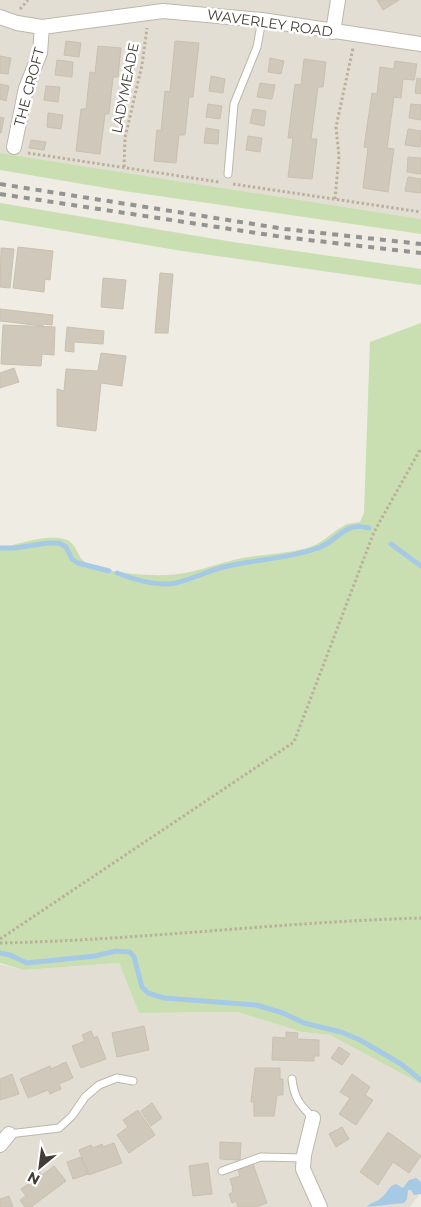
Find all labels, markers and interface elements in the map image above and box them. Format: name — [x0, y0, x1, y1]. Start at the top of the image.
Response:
street label: WAVERLEY ROAD — [206, 5, 334, 41]
street label: LADYMEADE — [107, 41, 143, 135]
street label: THE CROFT — [10, 45, 48, 129]
north arrow — [15, 1142, 65, 1192]
text: N — [24, 1168, 43, 1189]

